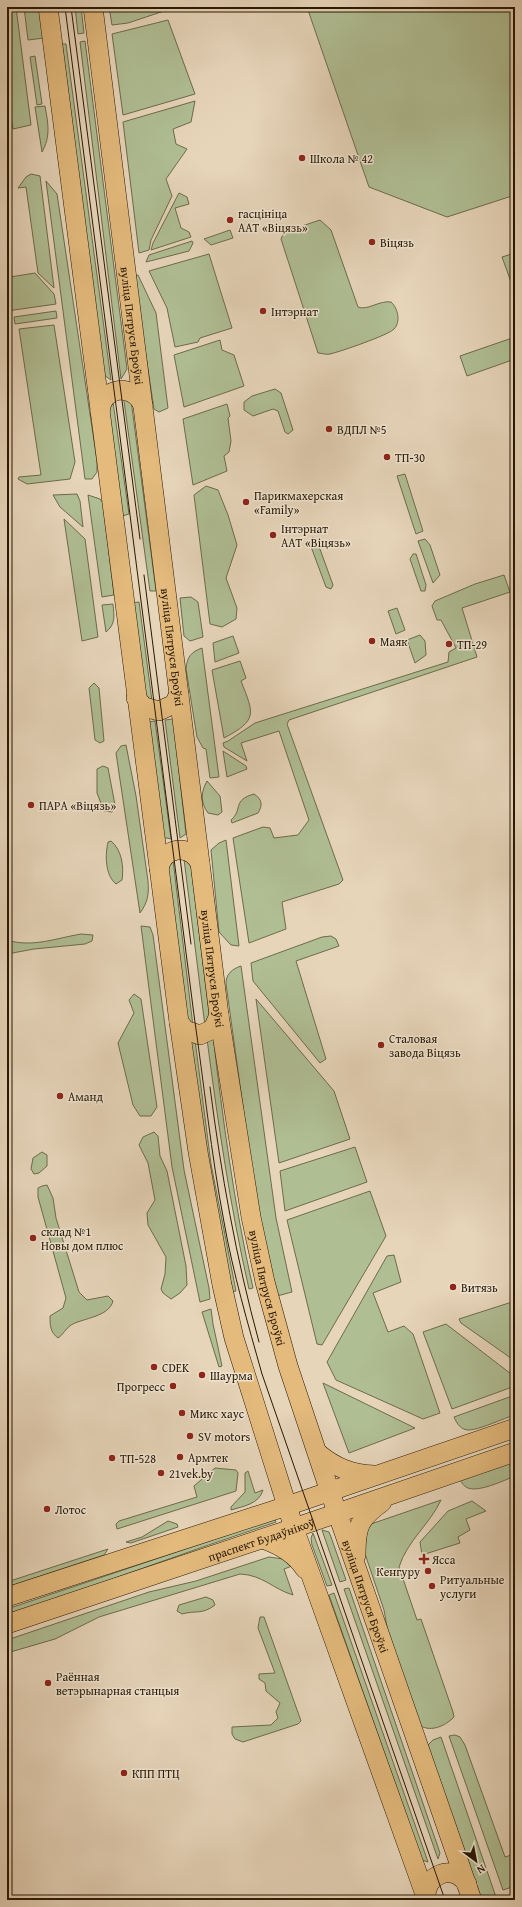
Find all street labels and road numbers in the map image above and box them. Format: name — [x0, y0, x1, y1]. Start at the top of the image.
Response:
street label: вуліца Пятруся Броўкі — [117, 266, 149, 386]
street label: вуліца Пятруся Броўкі — [157, 587, 189, 708]
street label: вуліца Пятруся Броўкі — [197, 909, 229, 1029]
street label: вуліца Пятруся Броўкі — [245, 1228, 291, 1348]
street label: праспект Будаўнікоў — [206, 1513, 317, 1565]
street label: вуліца Пятруся Броўкі — [339, 1537, 394, 1656]

